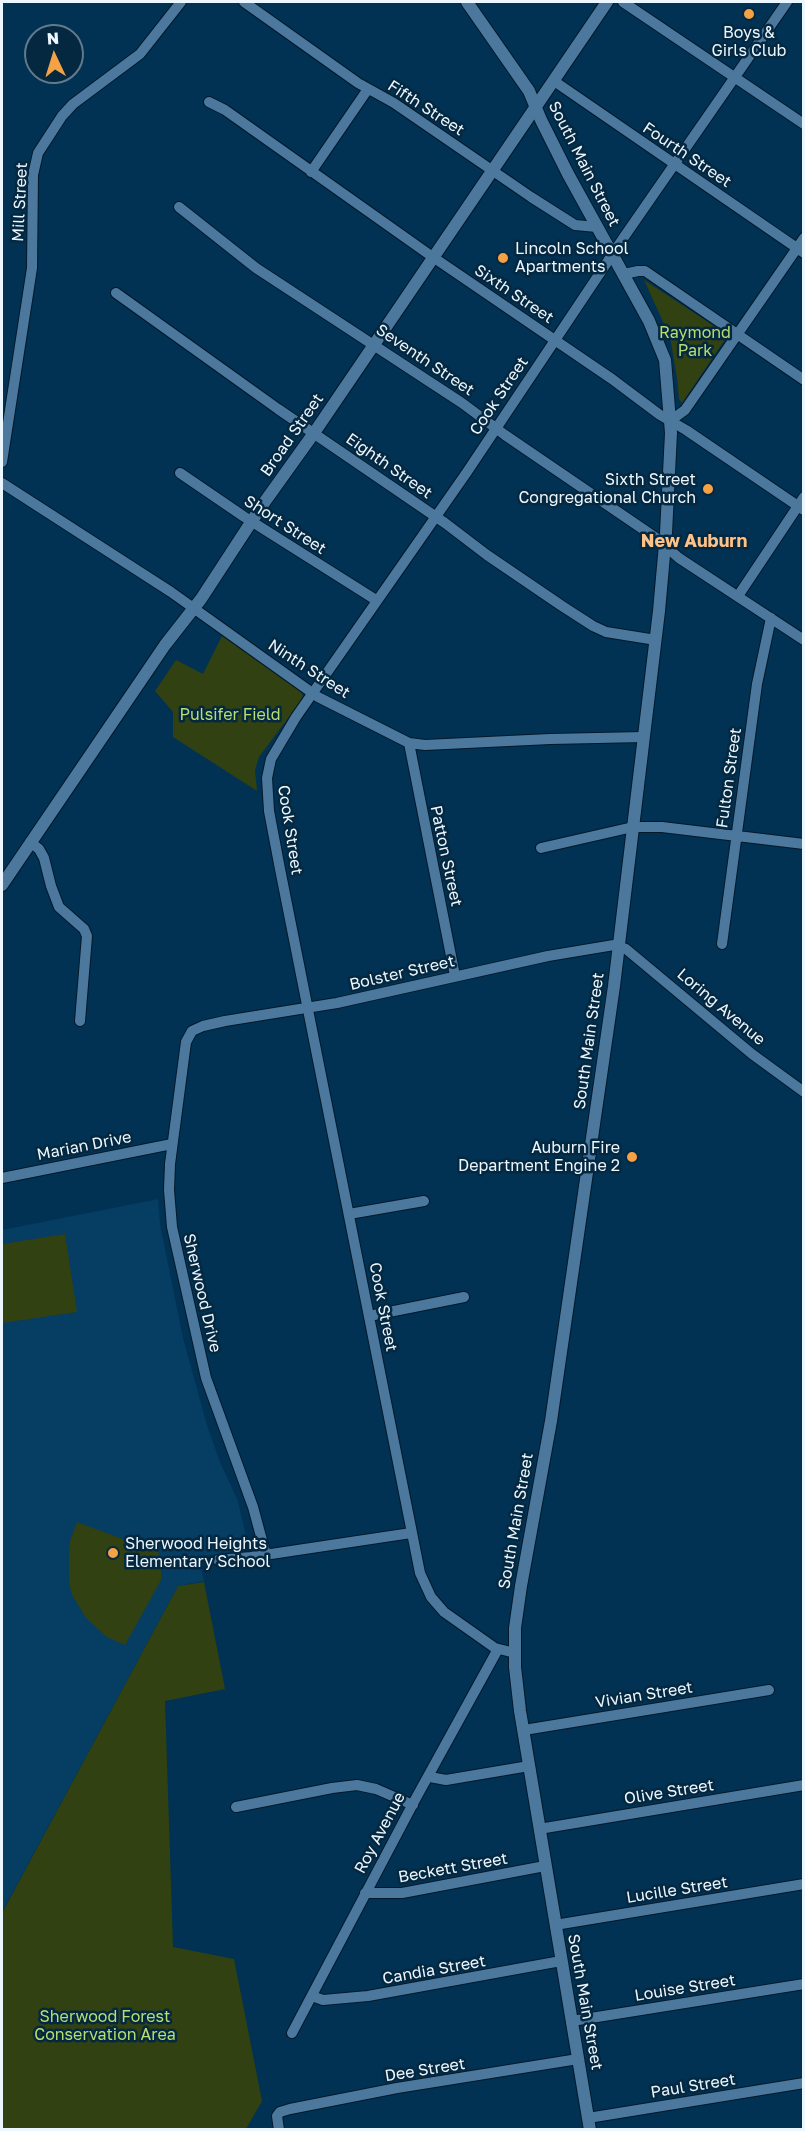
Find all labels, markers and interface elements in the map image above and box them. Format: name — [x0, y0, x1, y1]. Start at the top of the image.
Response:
marker: Boys & Girls Club — [742, 7, 756, 21]
place label: Boys & Girls Club — [712, 23, 786, 61]
north arrow — [24, 24, 84, 84]
text: N — [46, 28, 60, 48]
street label: Fifth Street — [384, 76, 468, 140]
street label: South Main Street — [544, 98, 624, 230]
street label: Fourth Street — [639, 118, 735, 192]
street label: Mill Street — [8, 162, 32, 242]
place label: Lincoln School Apartments — [515, 239, 629, 277]
marker: Lincoln School Apartments — [496, 251, 510, 265]
street label: Sixth Street — [471, 261, 557, 327]
street label: Seventh Street — [372, 320, 478, 400]
park label: Raymond Park — [659, 323, 731, 361]
street label: Cook Street — [466, 353, 532, 439]
street label: Broad Street — [256, 390, 328, 480]
street label: Eighth Street — [342, 429, 436, 503]
place label: Sixth Street Congregational Church — [518, 470, 696, 508]
marker: Sixth Street Congregational Church — [701, 482, 715, 496]
street label: Short Street — [240, 491, 330, 559]
district label: New Auburn — [641, 530, 747, 552]
street label: Ninth Street — [264, 635, 354, 703]
park label: Pulsifer Field — [179, 705, 281, 725]
street label: Fulton Street — [712, 727, 746, 829]
street label: Cook Street — [273, 784, 307, 876]
street label: Patton Street — [426, 804, 466, 908]
street label: Bolster Street — [348, 952, 456, 994]
street label: Loring Avenue — [673, 965, 769, 1049]
street label: South Main Street — [570, 971, 608, 1111]
street label: Marian Drive — [35, 1127, 133, 1165]
place label: Auburn Fire Department Engine 2 — [458, 1138, 620, 1176]
marker: Auburn Fire Department Engine 2 — [625, 1150, 639, 1164]
street label: Sherwood Drive — [179, 1232, 225, 1354]
street label: Cook Street — [365, 1261, 401, 1353]
street label: South Main Street — [495, 1451, 537, 1591]
place label: Sherwood Heights Elementary School — [125, 1534, 270, 1572]
marker: Sherwood Heights Elementary School — [106, 1546, 120, 1560]
street label: Vivian Street — [594, 1678, 694, 1712]
street label: Olive Street — [623, 1775, 715, 1809]
street label: Roy Avenue — [351, 1789, 409, 1877]
street label: Beckett Street — [397, 1849, 509, 1887]
street label: Lucille Street — [625, 1873, 729, 1907]
street label: South Main Street — [564, 1932, 606, 2072]
street label: Candia Street — [381, 1951, 487, 1989]
street label: Louise Street — [633, 1971, 737, 2005]
park label: Sherwood Forest Conservation Area — [34, 2007, 176, 2045]
street label: Dee Street — [383, 2054, 467, 2086]
street label: Paul Street — [649, 2070, 737, 2102]

